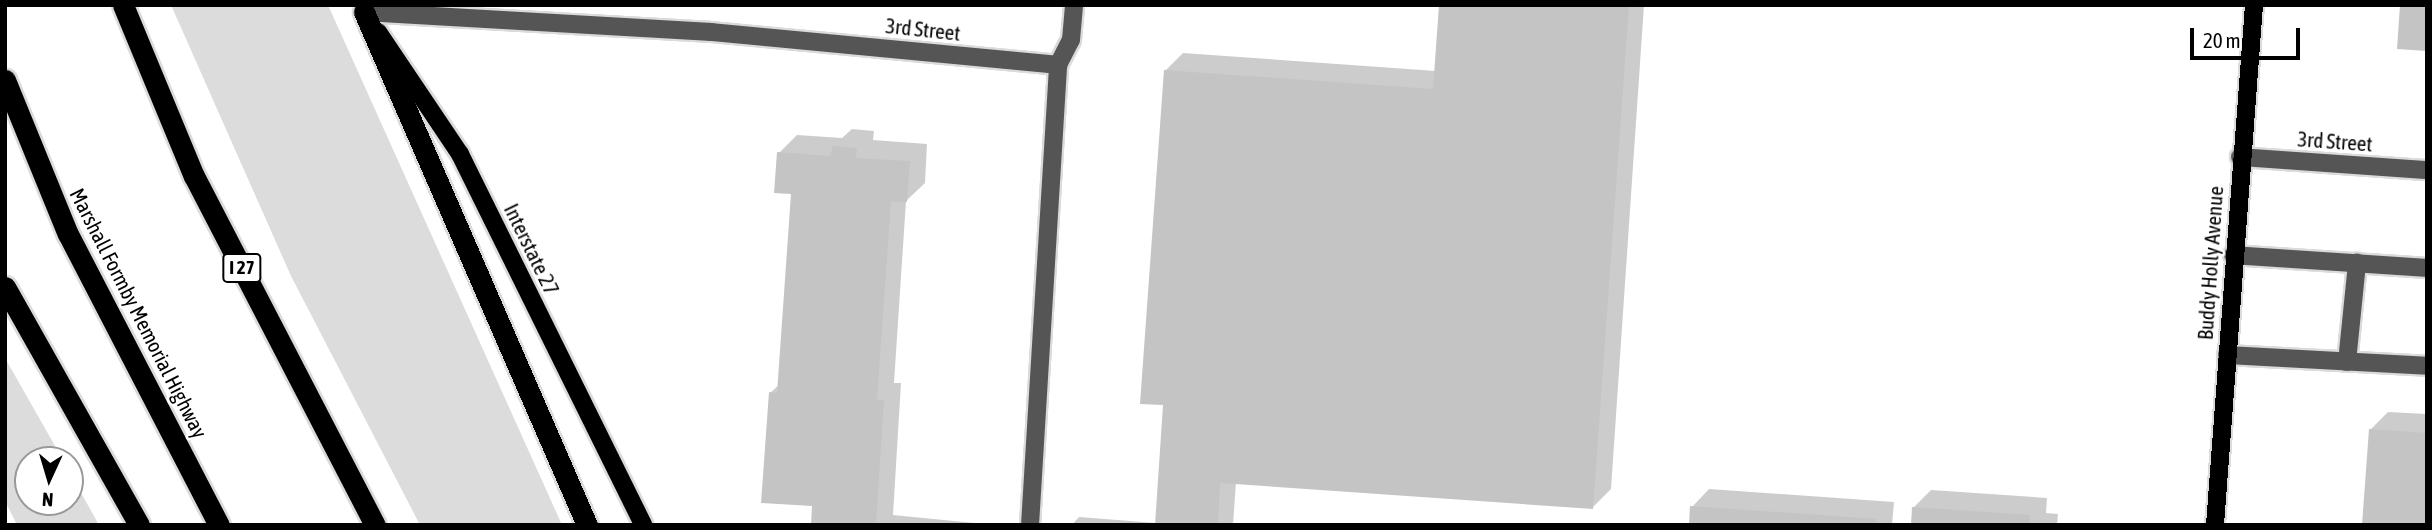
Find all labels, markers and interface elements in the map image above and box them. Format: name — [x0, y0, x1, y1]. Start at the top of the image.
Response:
street label: 3rd Street — [884, 13, 962, 45]
scale bar — [2194, 14, 2304, 58]
text: 20 m — [2203, 28, 2241, 52]
street label: 3rd Street — [2297, 126, 2373, 156]
street label: Marshall Formby Memorial Highway — [65, 184, 213, 442]
street label: Buddy Holly Avenue — [2192, 185, 2228, 341]
street label: Interstate 27 — [499, 199, 565, 299]
road number: I 27 — [221, 252, 263, 284]
north arrow — [14, 446, 84, 516]
text: N — [41, 489, 54, 511]

